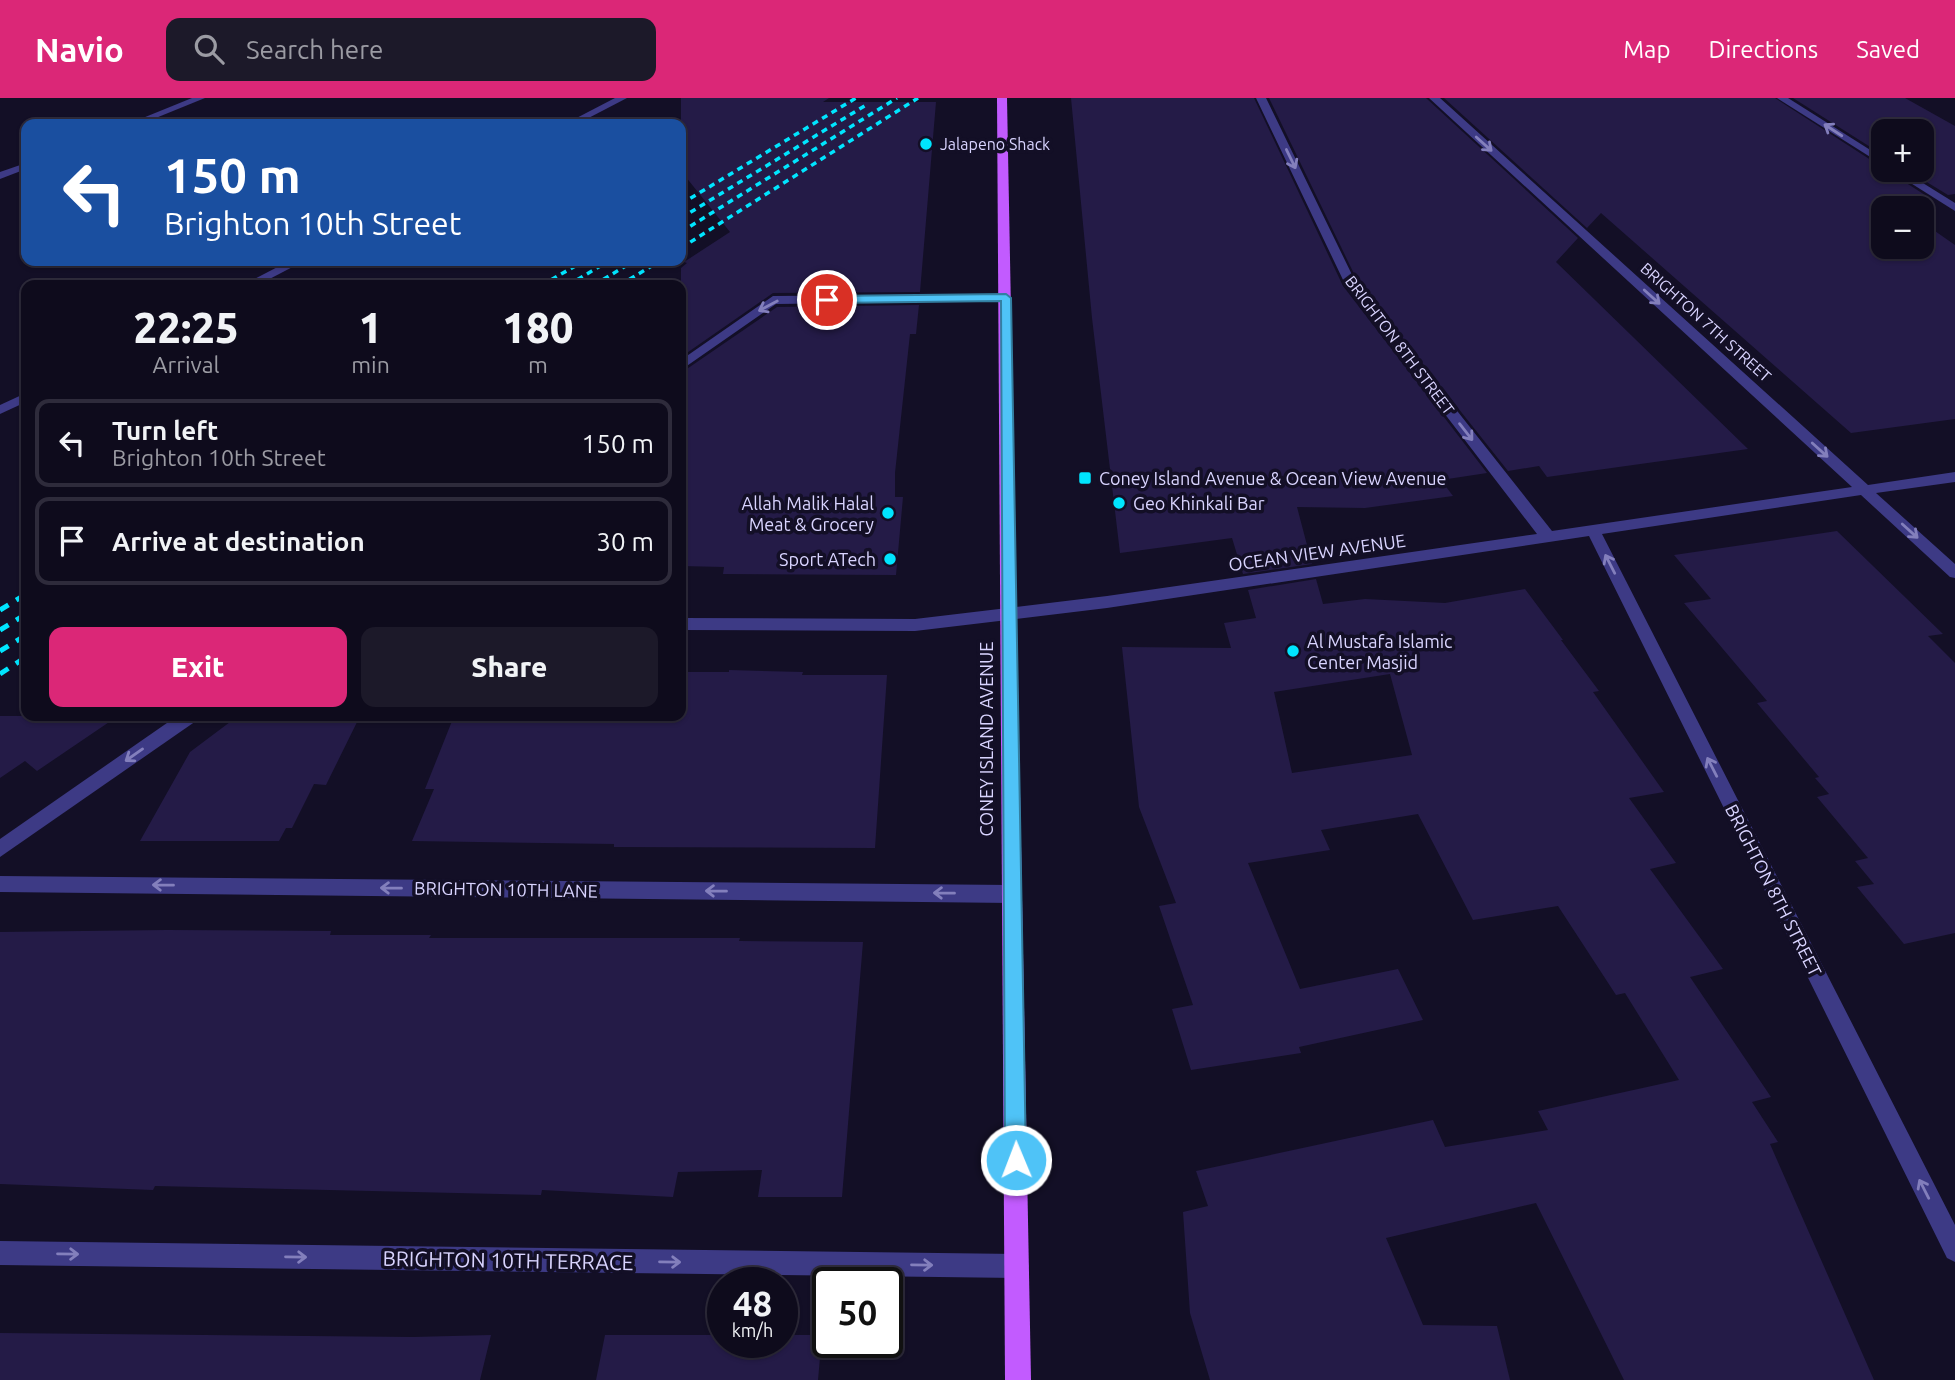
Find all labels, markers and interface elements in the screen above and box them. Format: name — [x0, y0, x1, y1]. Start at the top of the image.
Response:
search box — [166, 18, 656, 81]
icon: search — [190, 30, 228, 68]
text: Navio — [35, 31, 124, 68]
text: Search here — [246, 35, 383, 64]
text: Map — [1623, 36, 1670, 63]
text: Directions — [1708, 36, 1818, 63]
text: Saved — [1856, 36, 1920, 63]
map controls — [1871, 119, 1934, 259]
button: + — [1871, 119, 1934, 182]
one-way arrow — [1823, 123, 1843, 137]
place label: Jalapeno Shack — [940, 135, 1050, 153]
marker: Jalapeno Shack — [918, 136, 934, 152]
one-way arrow — [1475, 136, 1493, 152]
icon: left — [49, 147, 140, 238]
text: 150 m — [164, 147, 301, 202]
one-way arrow — [1285, 148, 1298, 170]
button: − — [1871, 196, 1934, 259]
text: Brighton 10th Street — [164, 205, 461, 241]
street label: BRIGHTON 7TH STREET — [1637, 259, 1775, 385]
pin — [797, 270, 857, 330]
street label: BRIGHTON 8TH STREET — [1342, 272, 1458, 418]
icon: arrive — [808, 281, 846, 319]
one-way arrow — [1643, 289, 1661, 305]
one-way arrow — [758, 299, 779, 313]
text: 22:25 — [134, 304, 239, 351]
text: 1 — [359, 304, 382, 351]
text: 180 — [502, 304, 573, 351]
text: Arrival — [153, 352, 220, 377]
text: min — [351, 352, 390, 377]
text: m — [528, 352, 548, 377]
text: Turn left — [112, 416, 218, 445]
one-way arrow — [1458, 422, 1473, 441]
icon: left — [53, 424, 91, 462]
text: 150 m — [582, 429, 654, 458]
one-way arrow — [1811, 442, 1829, 458]
text: Brighton 10th Street — [112, 445, 326, 470]
place label: Coney Island Avenue & Ocean View Avenue — [1099, 468, 1447, 488]
marker: Coney Island Avenue & Ocean View Avenue — [1077, 470, 1093, 486]
place label: Allah Malik Halal Meat & Grocery — [741, 493, 874, 534]
place label: Geo Khinkali Bar — [1133, 493, 1265, 513]
marker: Geo Khinkali Bar — [1111, 495, 1127, 511]
marker: Allah Malik Halal Meat & Grocery — [880, 505, 896, 521]
icon: arrive — [53, 522, 91, 560]
one-way arrow — [1901, 523, 1918, 540]
text: Arrive at destination — [112, 527, 365, 556]
text: 30 m — [596, 527, 654, 556]
street label: OCEAN VIEW AVENUE — [1227, 530, 1407, 574]
place label: Sport ATech — [779, 549, 876, 569]
marker: Sport ATech — [882, 551, 898, 567]
one-way arrow — [1602, 554, 1616, 574]
button: Exit — [49, 627, 347, 707]
button: Share — [361, 627, 658, 707]
place label: Al Mustafa Islamic Center Masjid — [1307, 631, 1452, 672]
street label: CONEY ISLAND AVENUE — [976, 642, 996, 836]
marker: Al Mustafa Islamic Center Masjid — [1285, 643, 1301, 659]
one-way arrow — [125, 748, 144, 762]
one-way arrow — [1704, 757, 1718, 778]
street label: BRIGHTON 8TH STREET — [1722, 801, 1826, 979]
street label: BRIGHTON 10TH LANE — [414, 877, 598, 901]
one-way arrow — [152, 879, 175, 892]
one-way arrow — [379, 881, 402, 894]
one-way arrow — [705, 884, 728, 897]
one-way arrow — [932, 886, 955, 900]
position arrow — [979, 1123, 1053, 1197]
one-way arrow — [1917, 1179, 1931, 1200]
street label: BRIGHTON 10TH TERRACE — [382, 1246, 634, 1274]
one-way arrow — [56, 1247, 79, 1261]
one-way arrow — [284, 1250, 307, 1264]
one-way arrow — [658, 1255, 681, 1269]
one-way arrow — [910, 1258, 933, 1272]
speed limit sign: 50 — [812, 1267, 903, 1358]
text: 48 — [733, 1283, 772, 1323]
text: km/h — [732, 1320, 773, 1340]

